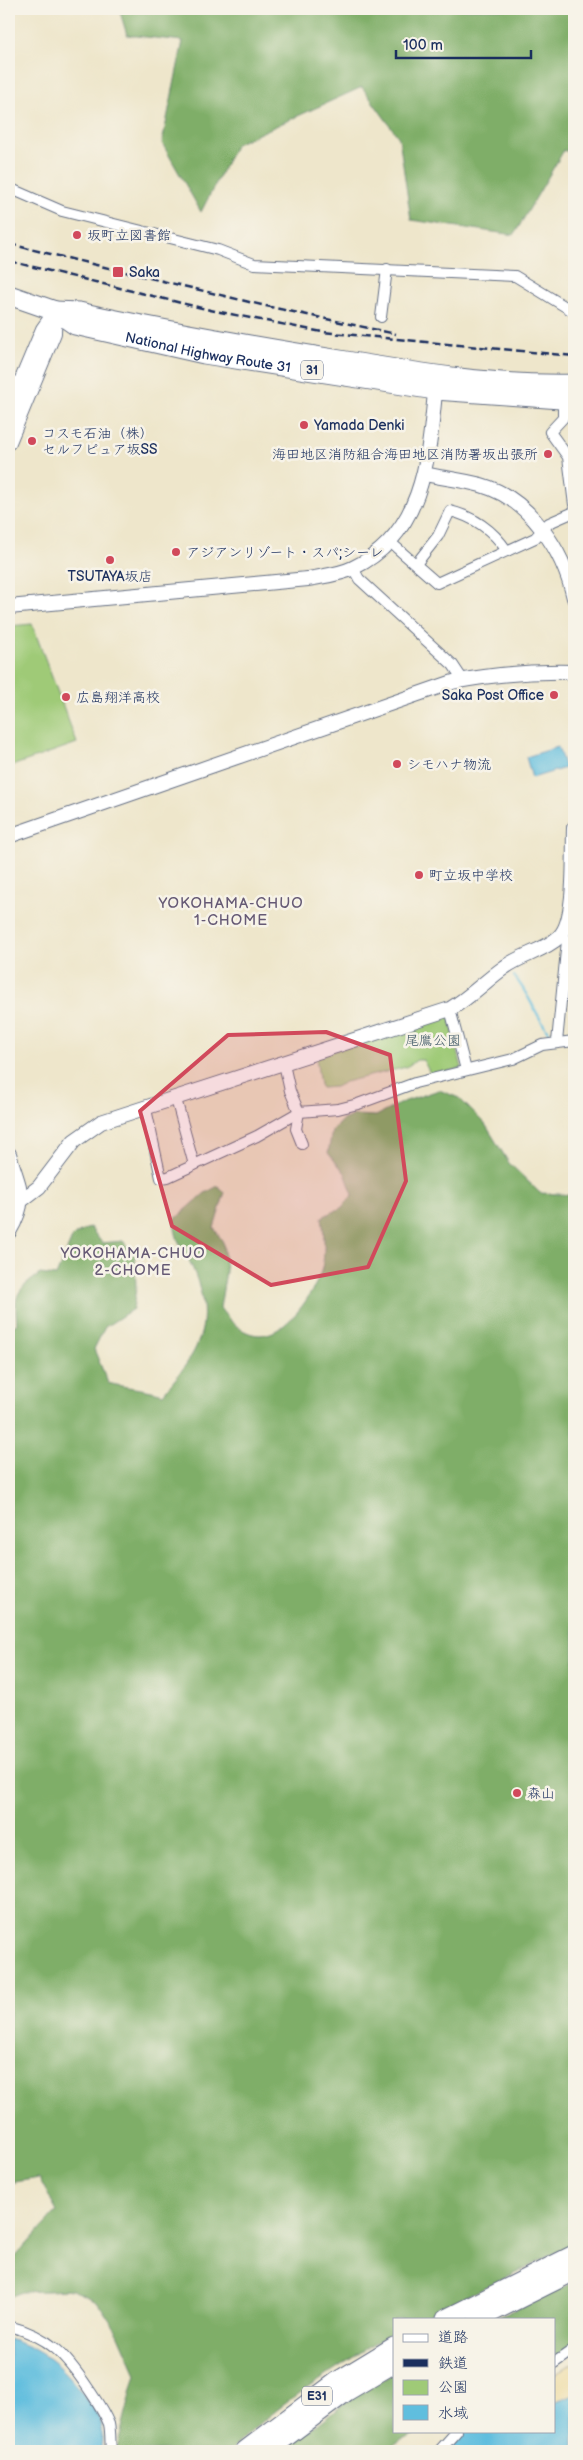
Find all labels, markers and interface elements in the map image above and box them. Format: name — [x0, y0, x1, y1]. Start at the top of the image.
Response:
scale bar — [396, 28, 530, 60]
text: 100 m — [403, 36, 443, 55]
place label: 坂町立図書館 — [87, 227, 171, 244]
marker: 坂町立図書館 — [71, 229, 83, 241]
place label: Saka — [129, 264, 160, 281]
marker: Saka — [111, 265, 125, 279]
street label: National Highway Route 31 — [124, 329, 292, 376]
road number: 31 — [301, 360, 323, 380]
place label: Yamada Denki — [313, 417, 404, 434]
marker: Yamada Denki — [298, 419, 310, 431]
place label: コスモ石油（株） セルフピュア坂SS — [42, 425, 158, 458]
marker: コスモ石油（株） セルフピュア坂SS — [26, 435, 38, 447]
place label: 海田地区消防組合海田地区消防署坂出張所 — [272, 446, 538, 463]
marker: 海田地区消防組合海田地区消防署坂出張所 — [542, 448, 554, 460]
place label: アジアンリゾート・スパ;シーレ — [186, 544, 383, 561]
marker: アジアンリゾート・スパ;シーレ — [170, 546, 182, 558]
marker: TSUTAYA坂店 — [104, 554, 116, 566]
place label: TSUTAYA坂店 — [68, 568, 152, 585]
place label: Saka Post Office — [442, 687, 544, 704]
place label: 広島翔洋高校 — [76, 689, 160, 706]
marker: Saka Post Office — [548, 689, 560, 701]
marker: 広島翔洋高校 — [60, 691, 72, 703]
place label: シモハナ物流 — [407, 756, 491, 773]
marker: シモハナ物流 — [391, 758, 403, 770]
place label: 町立坂中学校 — [429, 867, 513, 884]
marker: 町立坂中学校 — [413, 869, 425, 881]
district label: YOKOHAMA-CHUO 1-CHOME — [157, 894, 304, 930]
park label: 尾鷹公園 — [405, 1032, 461, 1049]
district label: YOKOHAMA-CHUO 2-CHOME — [59, 1244, 206, 1280]
place label: 森山 — [527, 1785, 555, 1802]
marker: 森山 — [511, 1787, 523, 1799]
legend — [393, 2318, 556, 2432]
text: 道路 — [438, 2328, 468, 2347]
text: 鉄道 — [438, 2354, 468, 2373]
text: 公園 — [438, 2378, 468, 2397]
road number: E31 — [302, 2386, 332, 2406]
text: 水域 — [438, 2404, 468, 2423]

